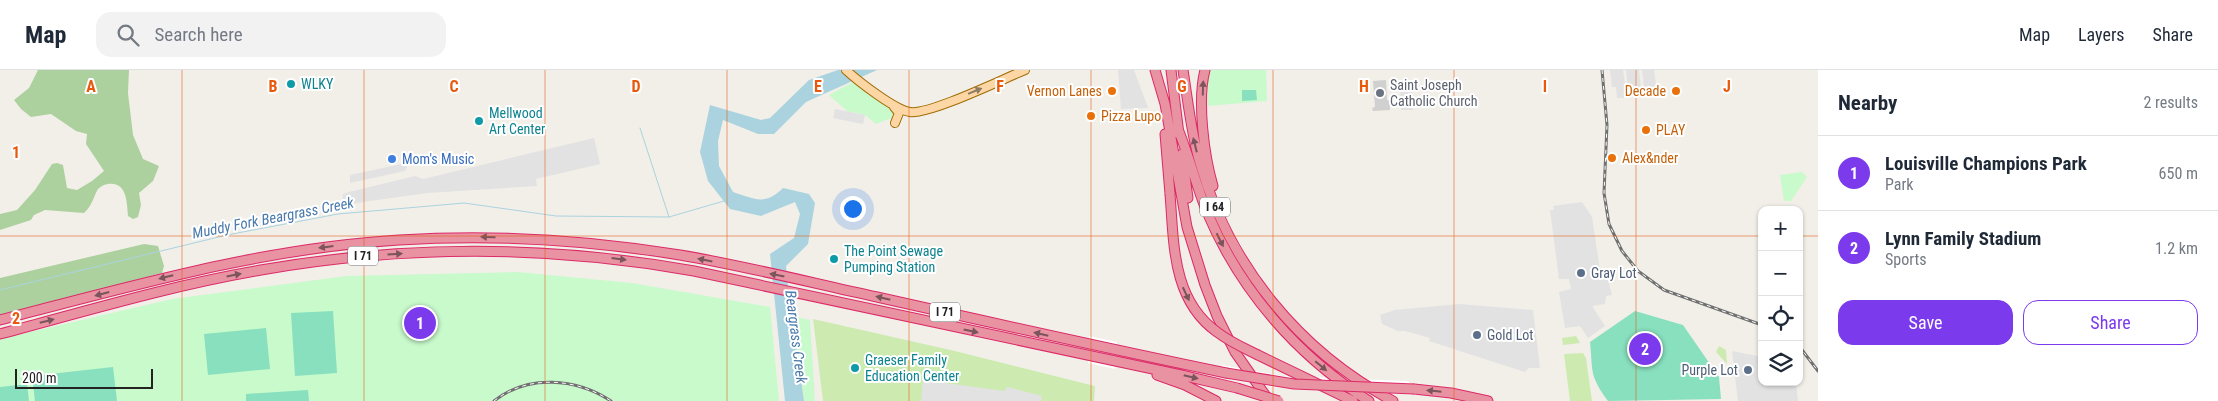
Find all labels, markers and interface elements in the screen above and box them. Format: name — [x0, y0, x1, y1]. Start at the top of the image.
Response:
search box — [96, 12, 446, 57]
text: Map — [25, 21, 66, 49]
icon: search — [114, 21, 142, 49]
text: Search here — [154, 23, 243, 46]
text: Map — [2019, 24, 2050, 45]
text: Layers — [2078, 24, 2125, 45]
text: Share — [2153, 24, 2193, 45]
place label: WLKY — [301, 76, 334, 92]
text: A — [86, 77, 96, 96]
text: B — [269, 77, 278, 96]
text: C — [449, 77, 459, 96]
text: D — [631, 77, 641, 96]
text: E — [814, 77, 822, 96]
text: F — [996, 77, 1004, 96]
text: G — [1177, 77, 1187, 96]
text: H — [1359, 77, 1369, 96]
place label: Saint Joseph Catholic Church — [1390, 77, 1478, 109]
text: I — [1543, 77, 1547, 96]
text: J — [1723, 77, 1731, 96]
marker: WLKY — [285, 78, 297, 90]
one-way arrow — [1199, 80, 1207, 96]
place label: Vernon Lanes — [1027, 83, 1102, 99]
place label: Decade — [1625, 83, 1666, 99]
marker: Vernon Lanes — [1106, 85, 1118, 97]
marker: Decade — [1670, 85, 1682, 97]
one-way arrow — [967, 87, 982, 94]
marker: Saint Joseph Catholic Church — [1374, 87, 1386, 99]
text: Nearby — [1838, 91, 1897, 115]
text: 2 results — [2143, 93, 2198, 112]
place label: Mellwood Art Center — [489, 105, 545, 137]
place label: Pizza Lupo — [1101, 108, 1161, 124]
marker: Pizza Lupo — [1085, 110, 1097, 122]
marker: Mellwood Art Center — [473, 115, 485, 127]
place label: PLAY — [1656, 122, 1686, 138]
marker: PLAY — [1640, 124, 1652, 136]
one-way arrow — [1191, 137, 1199, 152]
text: 1 — [12, 143, 20, 162]
place label: Alex&nder — [1622, 150, 1678, 166]
place label: Mom's Music — [402, 151, 474, 167]
marker: Alex&nder — [1606, 152, 1618, 164]
text: Louisville Champions Park — [1885, 152, 2087, 175]
marker: Mom's Music — [386, 153, 398, 165]
text: 1 — [1850, 164, 1858, 183]
text: 650 m — [2159, 164, 2198, 183]
text: Park — [1885, 175, 1914, 194]
water label: Muddy Fork Beargrass Creek — [191, 193, 356, 243]
your location — [840, 196, 866, 222]
road number: I 64 — [1200, 198, 1230, 216]
map controls — [1758, 206, 1803, 386]
button: + — [1758, 206, 1803, 251]
text: Lynn Family Stadium — [1885, 227, 2041, 250]
one-way arrow — [479, 233, 495, 241]
one-way arrow — [1216, 233, 1224, 247]
text: 2 — [1850, 239, 1858, 258]
text: 1.2 km — [2155, 239, 2198, 258]
one-way arrow — [317, 243, 333, 251]
place label: The Point Sewage Pumping Station — [844, 243, 943, 275]
road number: I 71 — [348, 247, 378, 266]
one-way arrow — [387, 249, 403, 257]
text: Sports — [1885, 250, 1927, 269]
button: − — [1758, 251, 1803, 296]
marker: The Point Sewage Pumping Station — [828, 253, 840, 265]
one-way arrow — [611, 255, 627, 263]
one-way arrow — [696, 255, 712, 263]
place label: Gray Lot — [1591, 265, 1637, 281]
marker: Gray Lot — [1575, 267, 1587, 279]
one-way arrow — [227, 271, 242, 279]
one-way arrow — [768, 271, 784, 279]
one-way arrow — [159, 273, 174, 281]
one-way arrow — [1182, 287, 1190, 301]
water label: Beargrass Creek — [781, 289, 811, 385]
one-way arrow — [94, 290, 109, 298]
one-way arrow — [875, 294, 890, 302]
button: locate — [1758, 296, 1803, 341]
button: Save — [1838, 300, 2013, 345]
button: Share — [2023, 300, 2198, 345]
road number: I 71 — [930, 302, 960, 322]
pin: 1 — [404, 304, 436, 342]
text: 2 — [12, 309, 20, 328]
one-way arrow — [40, 317, 55, 325]
one-way arrow — [964, 327, 980, 335]
place label: Gold Lot — [1487, 327, 1534, 343]
marker: Gold Lot — [1471, 329, 1483, 341]
one-way arrow — [1034, 330, 1049, 338]
pin: 2 — [1629, 330, 1661, 368]
button: layers — [1758, 341, 1803, 386]
place label: Graeser Family Education Center — [865, 352, 959, 384]
one-way arrow — [1314, 361, 1327, 372]
marker: Graeser Family Education Center — [849, 362, 861, 374]
place label: Purple Lot — [1681, 362, 1738, 378]
marker: Purple Lot — [1742, 364, 1754, 376]
scale bar — [15, 366, 152, 389]
text: 200 m — [22, 370, 57, 386]
one-way arrow — [1183, 373, 1198, 381]
one-way arrow — [1426, 386, 1442, 394]

